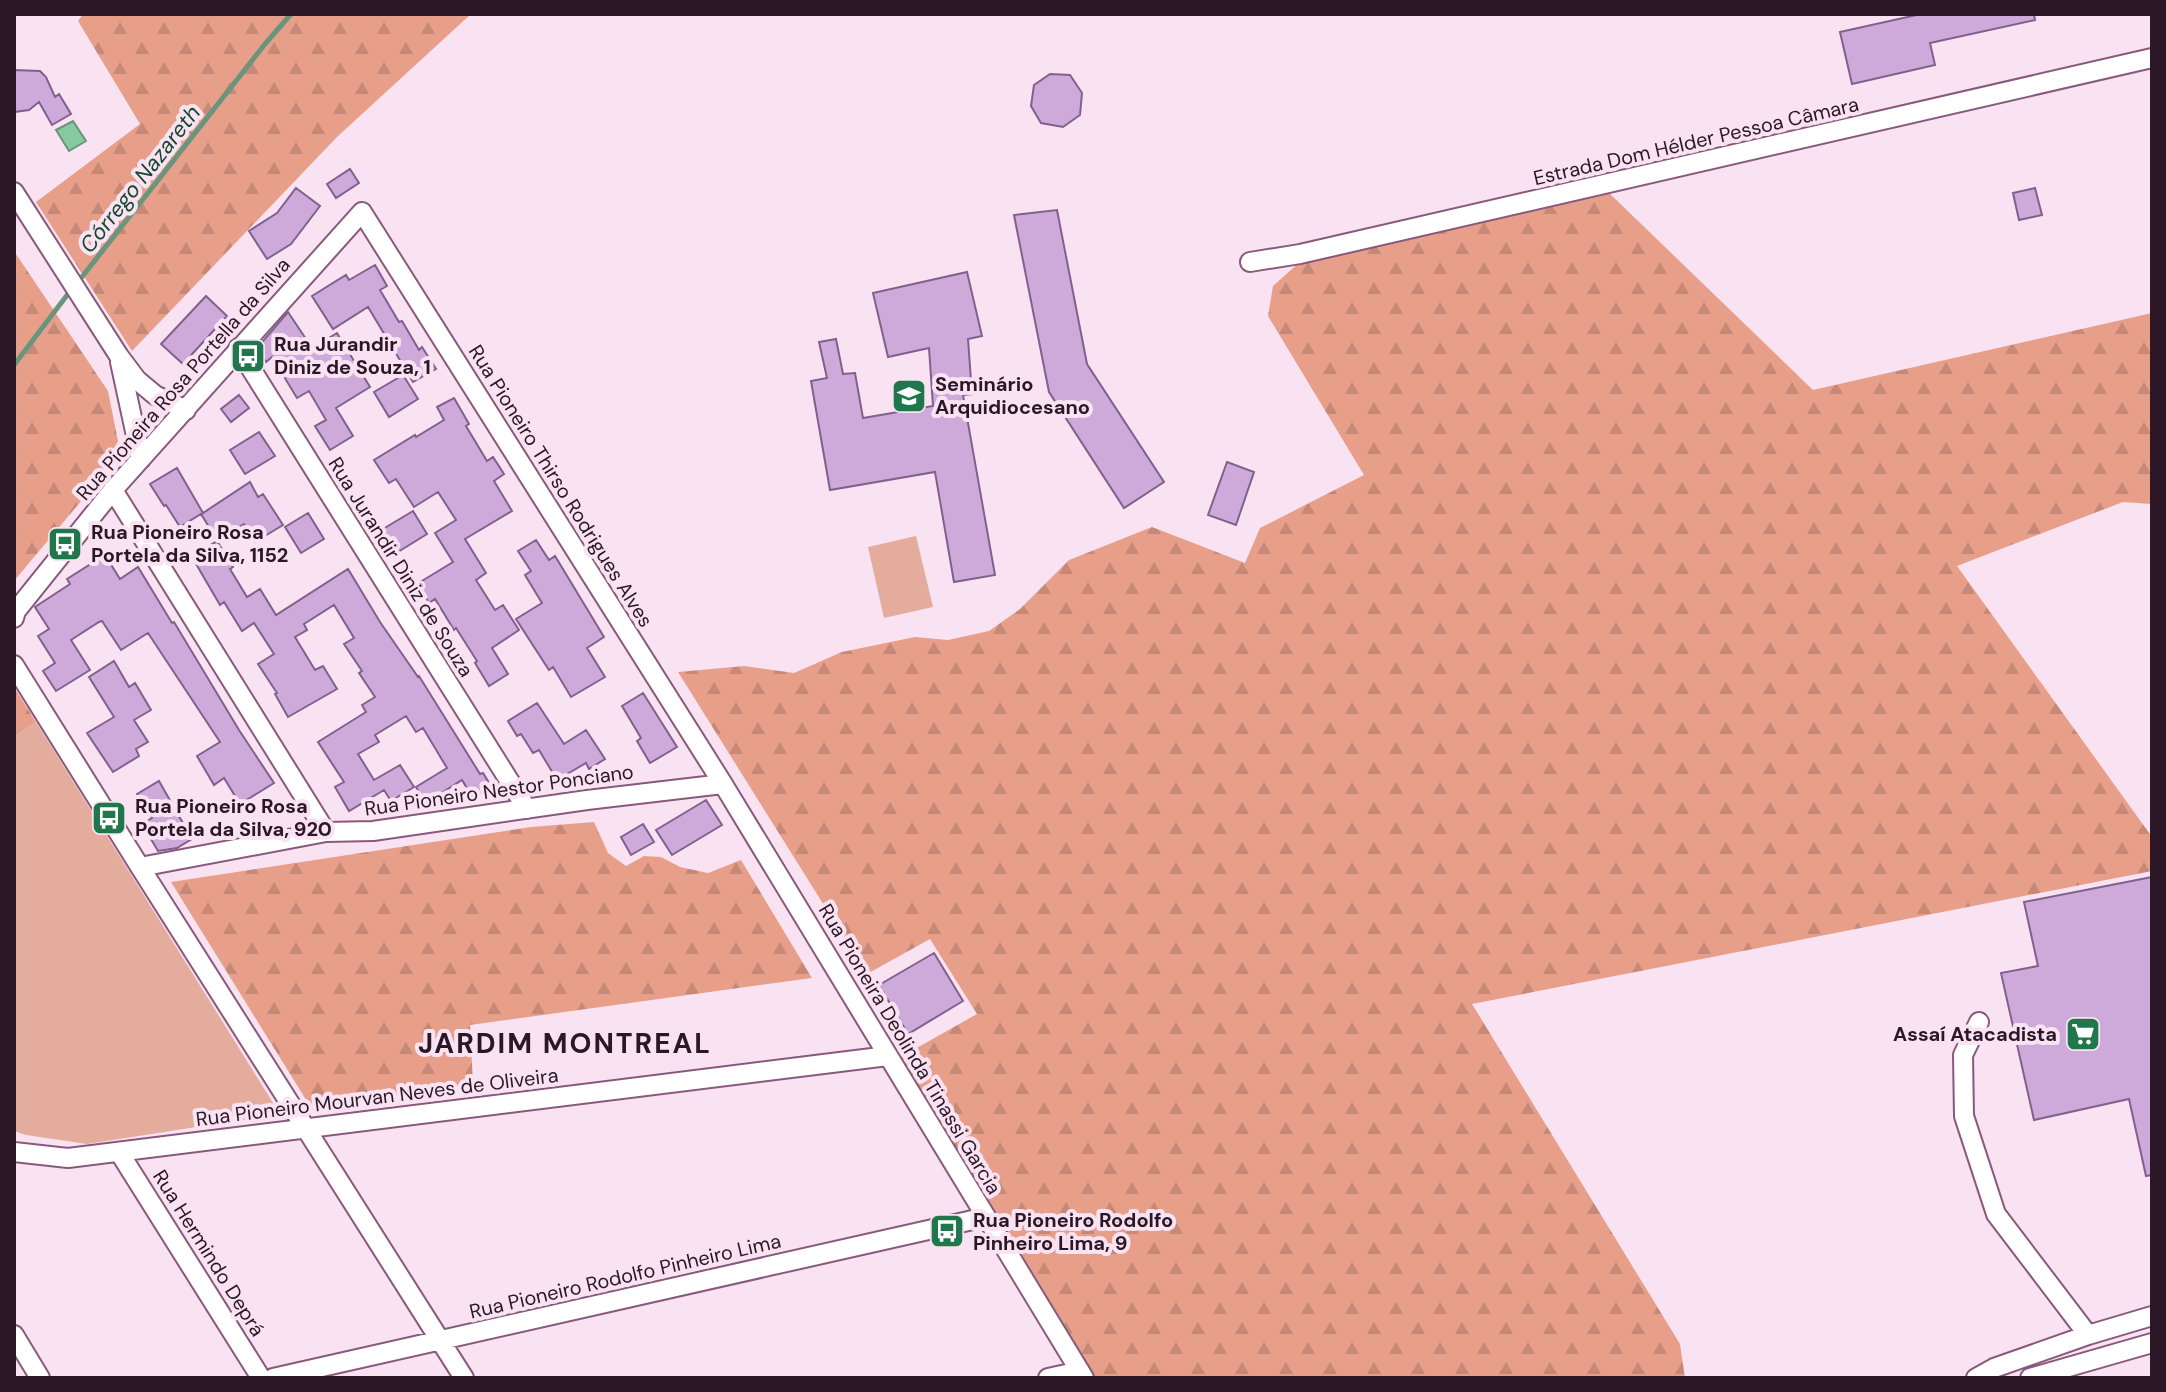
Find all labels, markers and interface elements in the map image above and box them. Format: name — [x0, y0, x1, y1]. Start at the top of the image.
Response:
street label: Estrada Dom Hélder Pessoa Câmara — [1531, 91, 1861, 191]
water label: Córrego Nazareth — [73, 99, 207, 259]
street label: Rua Pioneira Rosa Portella da Silva — [70, 252, 296, 506]
place label: Rua Jurandir Diniz de Souza, 1 — [274, 331, 431, 380]
bus stop icon: Rua Jurandir Diniz de Souza, 1 — [229, 337, 267, 375]
street label: Rua Pioneiro Thirso Rodrigues Alves — [463, 340, 659, 632]
place label: Seminário Arquidiocesano — [935, 371, 1090, 420]
school or university icon: Seminário Arquidiocesano — [890, 377, 928, 415]
street label: Rua Jurandir Diniz de Souza — [323, 452, 479, 682]
place label: Rua Pioneiro Rosa Portela da Silva, 1152 — [91, 519, 288, 568]
bus stop icon: Rua Pioneiro Rosa Portela da Silva, 1152 — [46, 525, 84, 563]
street label: Rua Pioneiro Nestor Ponciano — [363, 758, 635, 822]
place label: Rua Pioneiro Rosa Portela da Silva, 920 — [135, 793, 332, 842]
bus stop icon: Rua Pioneiro Rosa Portela da Silva, 920 — [90, 799, 128, 837]
street label: Rua Pioneira Deolinda Tinassi Garcia — [813, 899, 1007, 1199]
supermarket icon: Assaí Atacadista — [2064, 1015, 2102, 1053]
place label: Assaí Atacadista — [1893, 1021, 2057, 1047]
district label: JARDIM MONTREAL — [418, 1025, 712, 1062]
street label: Rua Pioneiro Mourvan Neves de Oliveira — [194, 1062, 560, 1132]
street label: Rua Hermindo Deprá — [147, 1165, 271, 1341]
place label: Rua Pioneiro Rodolfo Pinheiro Lima, 9 — [973, 1207, 1173, 1256]
bus stop icon: Rua Pioneiro Rodolfo Pinheiro Lima, 9 — [928, 1212, 966, 1250]
street label: Rua Pioneiro Rodolfo Pinheiro Lima — [467, 1227, 783, 1325]

